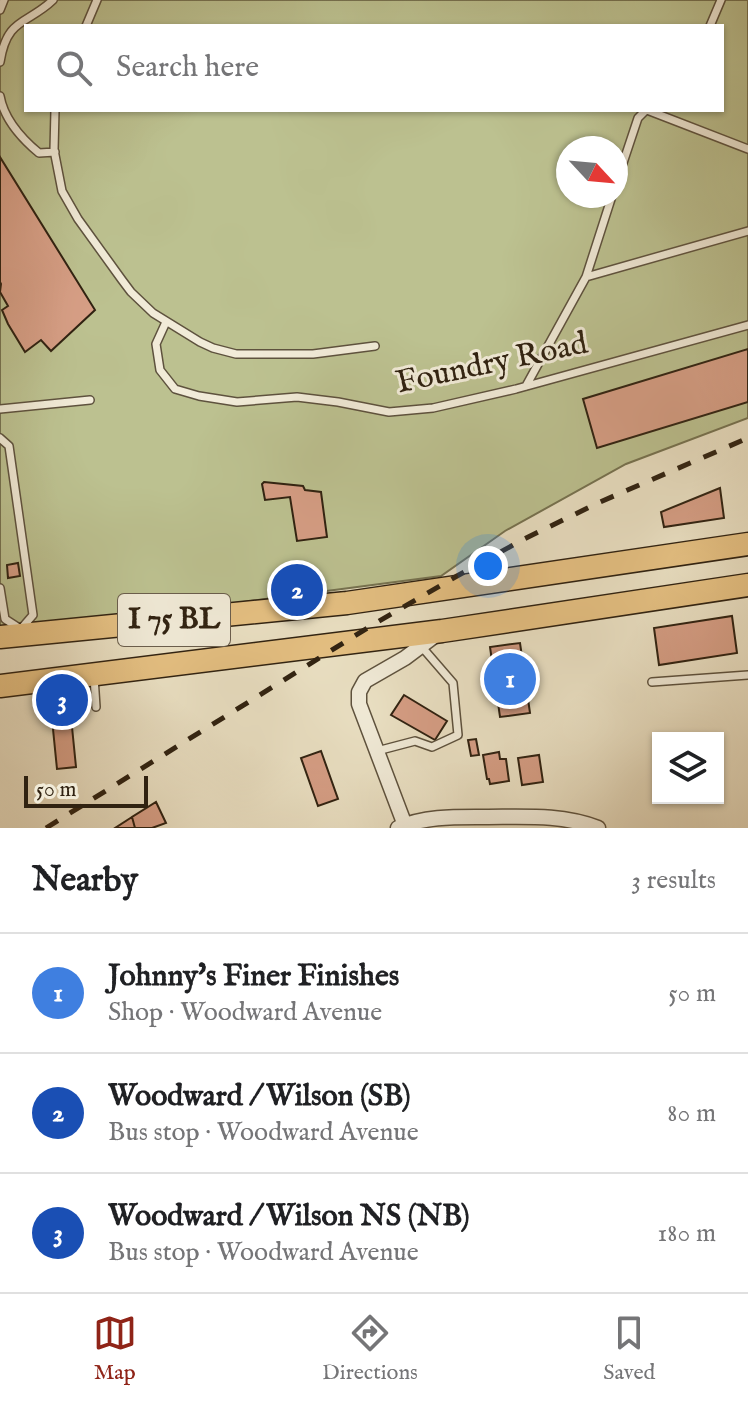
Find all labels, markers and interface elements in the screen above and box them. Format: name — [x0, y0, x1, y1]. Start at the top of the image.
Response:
search box — [24, 24, 724, 112]
icon: search — [52, 46, 96, 90]
text: Search here — [116, 49, 259, 87]
north arrow — [556, 136, 628, 208]
street label: Foundry Road — [393, 324, 592, 404]
your location — [468, 546, 508, 586]
pin: 2 — [271, 560, 323, 620]
road number: I 75 BL — [118, 594, 230, 646]
pin: 1 — [484, 649, 536, 709]
pin: 3 — [36, 670, 88, 730]
map controls — [652, 732, 724, 804]
button: layers — [652, 732, 724, 804]
scale bar — [24, 772, 148, 808]
text: 50 m — [36, 776, 77, 804]
text: Nearby — [32, 859, 138, 902]
text: 3 results — [631, 864, 716, 897]
text: Johnny's Finer Finishes — [108, 958, 399, 996]
text: 1 — [53, 977, 63, 1010]
text: 50 m — [668, 977, 716, 1010]
text: Shop · Woodward Avenue — [108, 996, 382, 1029]
text: Woodward / Wilson (SB) — [108, 1078, 411, 1116]
text: 2 — [52, 1097, 64, 1130]
text: 80 m — [667, 1097, 716, 1130]
text: Bus stop · Woodward Avenue — [108, 1116, 419, 1149]
text: Woodward / Wilson NS (NB) — [108, 1198, 470, 1236]
text: 3 — [53, 1217, 63, 1250]
text: 180 m — [658, 1217, 716, 1250]
text: Bus stop · Woodward Avenue — [108, 1236, 419, 1269]
tab: Map — [93, 1311, 137, 1387]
tab: Directions — [322, 1311, 418, 1387]
tab: Saved — [603, 1311, 655, 1387]

